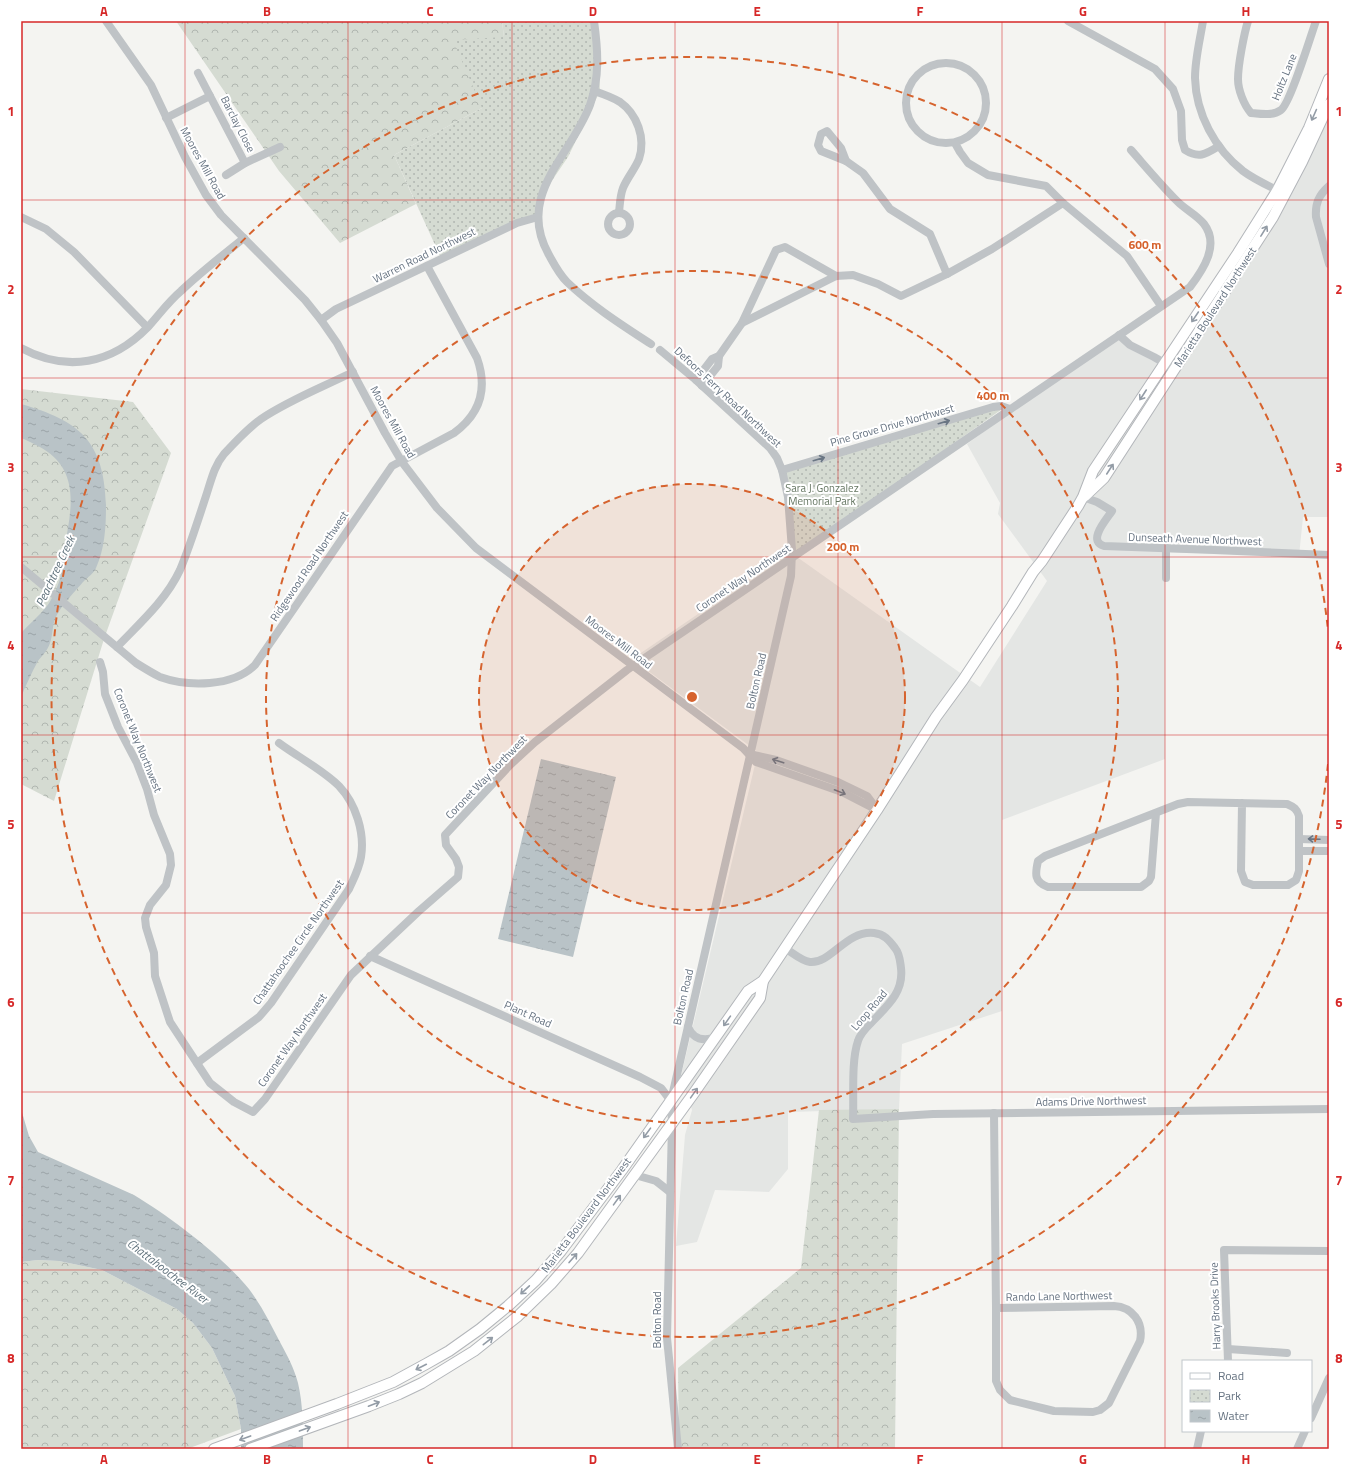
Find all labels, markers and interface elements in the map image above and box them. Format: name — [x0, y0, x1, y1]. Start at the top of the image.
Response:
text: A — [100, 1, 108, 21]
text: B — [263, 1, 271, 21]
text: C — [426, 1, 434, 21]
text: D — [589, 1, 597, 21]
text: E — [753, 1, 761, 21]
text: F — [917, 1, 924, 21]
text: G — [1079, 1, 1087, 21]
text: H — [1242, 1, 1250, 21]
street label: Holtz Lane — [1267, 51, 1301, 103]
street label: Barclay Close — [217, 93, 259, 155]
text: 1 — [7, 101, 15, 121]
text: 1 — [1335, 101, 1343, 121]
one-way arrow — [1310, 109, 1317, 121]
street label: Moores Mill Road — [176, 124, 230, 202]
street label: Warren Road Northwest — [370, 223, 478, 287]
one-way arrow — [1261, 225, 1269, 237]
text: 600 m — [1129, 235, 1161, 254]
street label: Marietta Boulevard Northwest — [1170, 244, 1260, 370]
text: 2 — [7, 279, 15, 299]
text: 2 — [1335, 279, 1343, 299]
one-way arrow — [1191, 311, 1199, 322]
street label: Defoors Ferry Road Northwest — [671, 343, 785, 451]
street label: Moores Mill Road — [366, 383, 420, 461]
text: 400 m — [977, 386, 1009, 405]
one-way arrow — [1139, 390, 1147, 401]
street label: Pine Grove Drive Northwest — [828, 400, 956, 450]
one-way arrow — [937, 418, 950, 425]
one-way arrow — [812, 455, 825, 462]
text: 3 — [7, 457, 15, 477]
text: 3 — [1335, 457, 1343, 477]
one-way arrow — [1106, 464, 1114, 475]
park label: Sara J. Gonzalez Memorial Park — [785, 480, 859, 509]
street label: Ridgewood Road Northwest — [266, 507, 352, 624]
street label: Dunseath Avenue Northwest — [1128, 529, 1262, 549]
water label: Peachtree Creek — [30, 531, 80, 610]
text: 200 m — [827, 537, 859, 556]
street label: Coronet Way Northwest — [692, 540, 794, 616]
street label: Moores Mill Road — [582, 611, 656, 673]
text: 4 — [7, 635, 15, 655]
text: 4 — [1335, 635, 1343, 655]
street label: Bolton Road — [742, 651, 770, 711]
street label: Coronet Way Northwest — [110, 685, 166, 795]
centre of rings — [685, 690, 699, 704]
street label: Coronet Way Northwest — [442, 731, 530, 823]
one-way arrow — [772, 757, 785, 764]
one-way arrow — [834, 789, 846, 796]
text: 5 — [7, 814, 15, 834]
text: 5 — [1335, 814, 1343, 834]
one-way arrow — [1308, 836, 1321, 843]
street label: Chattahoochee Circle Northwest — [249, 876, 347, 1008]
street label: Bolton Road — [669, 967, 697, 1027]
street label: Loop Road — [847, 986, 891, 1034]
street label: Coronet Way Northwest — [254, 990, 331, 1090]
text: 6 — [7, 992, 15, 1012]
text: 6 — [1335, 992, 1343, 1012]
street label: Plant Road — [502, 996, 555, 1032]
one-way arrow — [723, 1015, 731, 1026]
one-way arrow — [690, 1088, 699, 1099]
street label: Adams Drive Northwest — [1036, 1092, 1147, 1110]
one-way arrow — [643, 1127, 652, 1138]
street label: Marietta Boulevard Northwest — [537, 1154, 635, 1276]
text: 7 — [7, 1170, 15, 1190]
text: 7 — [1335, 1170, 1343, 1190]
one-way arrow — [613, 1195, 621, 1206]
water label: Chattahoochee River — [123, 1234, 215, 1309]
one-way arrow — [569, 1253, 578, 1264]
street label: Harry Brooks Drive — [1205, 1262, 1225, 1350]
one-way arrow — [520, 1286, 530, 1295]
street label: Rando Lane Northwest — [1006, 1287, 1113, 1305]
street label: Bolton Road — [649, 1291, 665, 1348]
one-way arrow — [482, 1336, 493, 1345]
text: 8 — [7, 1348, 15, 1368]
text: 8 — [1335, 1348, 1343, 1368]
legend — [1182, 1360, 1312, 1432]
one-way arrow — [415, 1364, 427, 1371]
text: Road — [1218, 1366, 1244, 1385]
text: Park — [1218, 1386, 1241, 1405]
one-way arrow — [368, 1399, 380, 1407]
text: Water — [1218, 1406, 1249, 1425]
one-way arrow — [298, 1425, 310, 1433]
one-way arrow — [240, 1434, 252, 1442]
text: A — [100, 1449, 108, 1469]
text: B — [263, 1449, 271, 1469]
text: C — [426, 1449, 434, 1469]
text: D — [589, 1449, 597, 1469]
text: E — [753, 1449, 761, 1469]
text: F — [917, 1449, 924, 1469]
text: G — [1079, 1449, 1087, 1469]
text: H — [1242, 1449, 1250, 1469]

